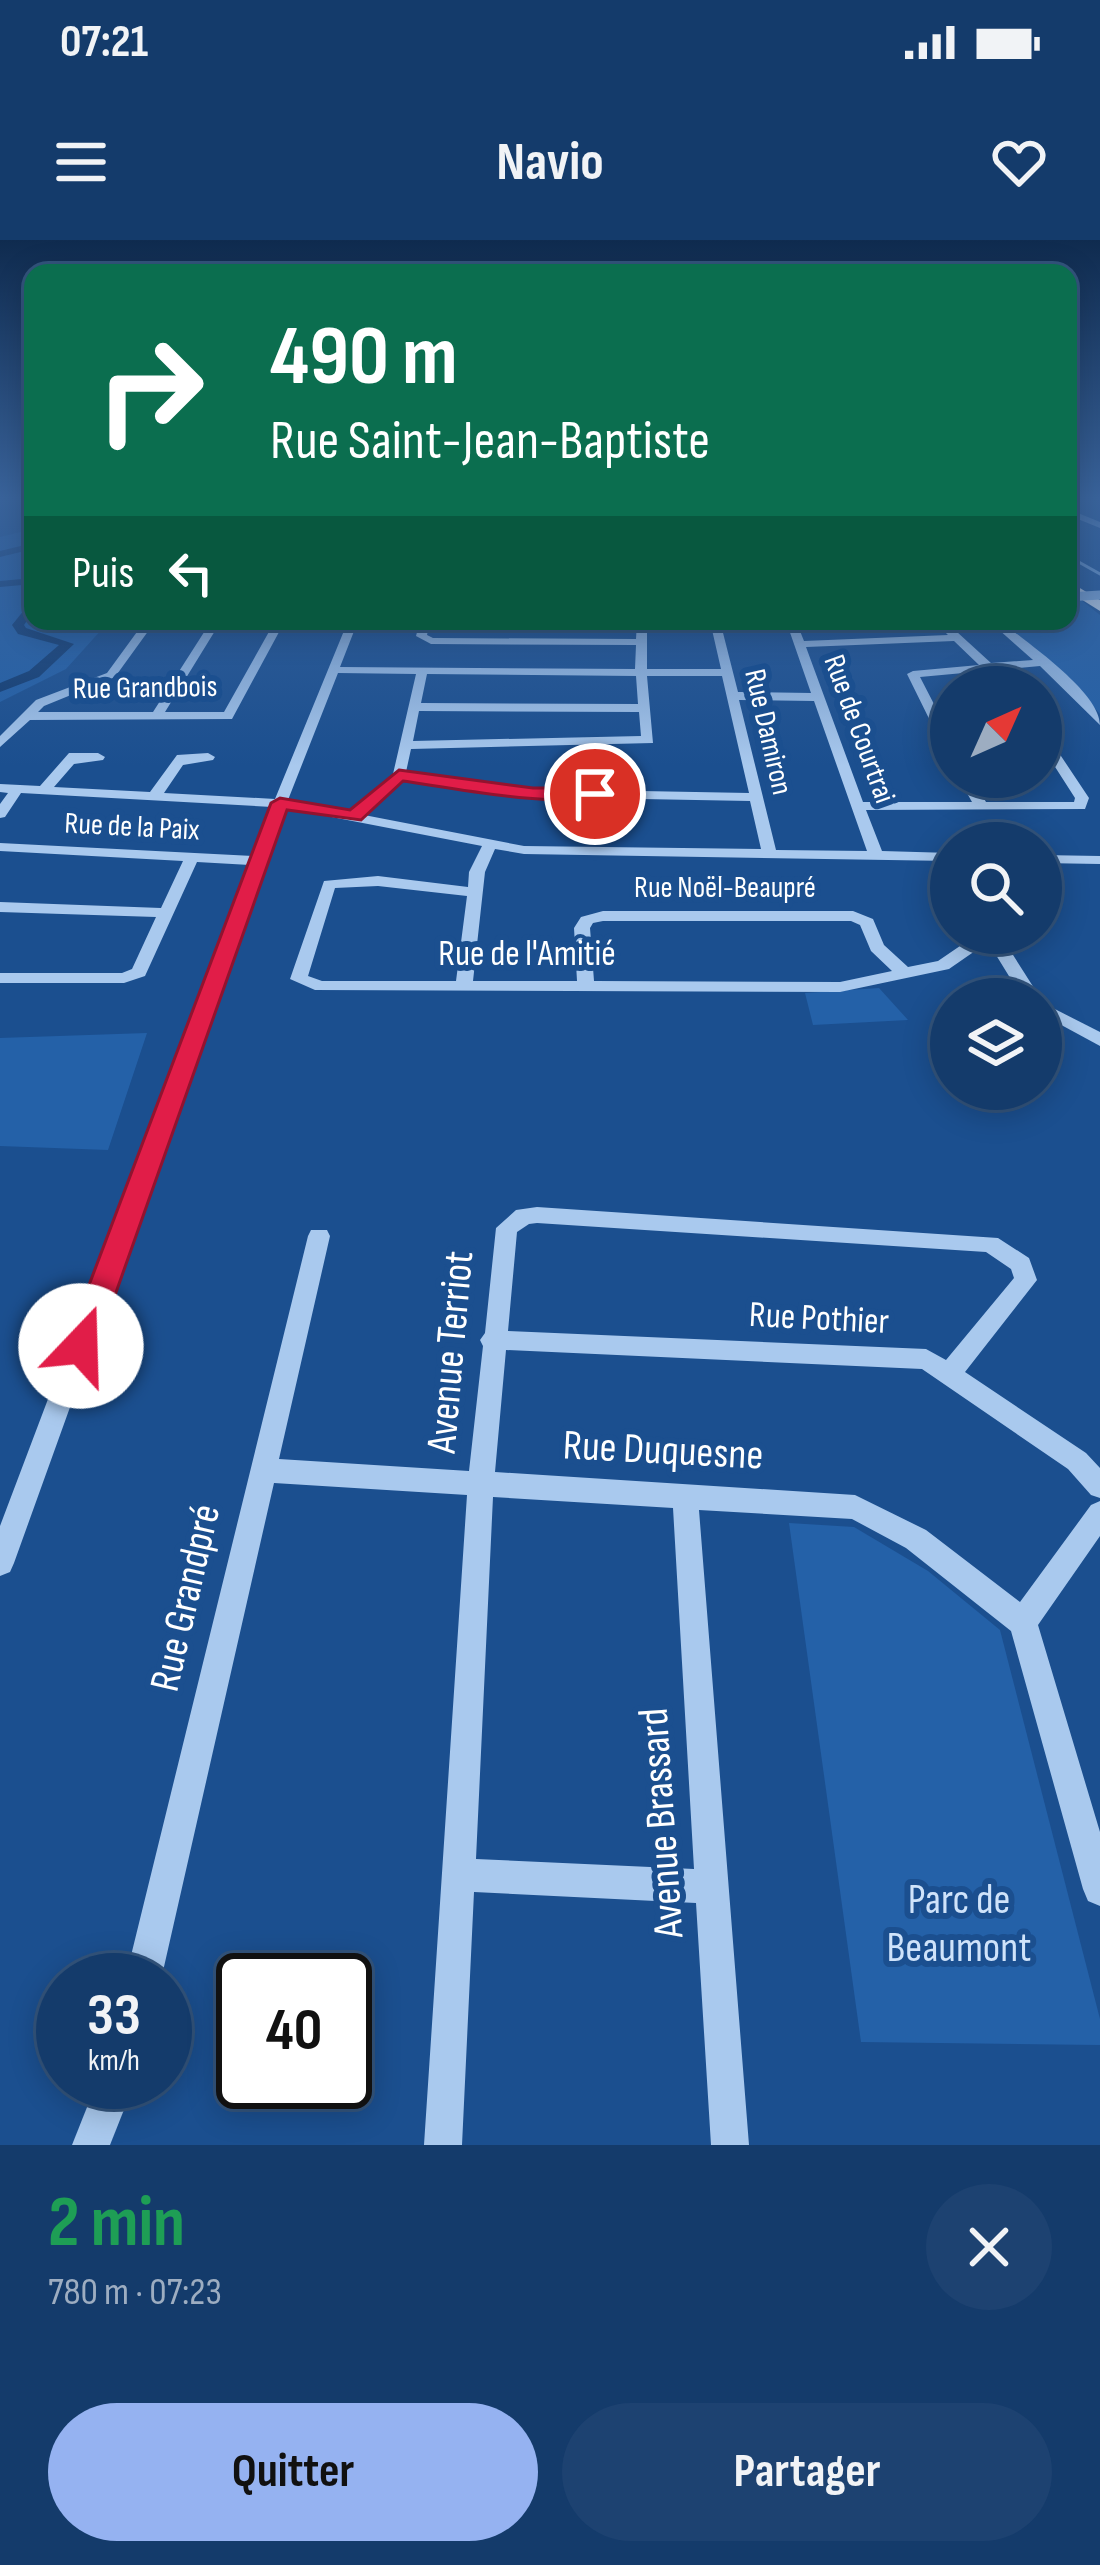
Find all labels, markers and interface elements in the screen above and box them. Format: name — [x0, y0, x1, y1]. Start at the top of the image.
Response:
text: 07:21 — [60, 15, 148, 70]
icon: menu — [48, 129, 114, 195]
icon: heart — [986, 129, 1052, 195]
text: Navio — [496, 130, 604, 195]
text: 490 m — [270, 307, 458, 408]
icon: right — [72, 312, 228, 468]
text: Rue Saint-Jean-Baptiste — [270, 409, 710, 474]
icon: left — [158, 540, 224, 606]
text: Puis — [72, 546, 134, 601]
street label: Rue de Courtrai — [816, 650, 902, 808]
street label: Rue Damiron — [736, 666, 800, 798]
north arrow — [930, 666, 1062, 798]
map controls — [930, 666, 1062, 1110]
street label: Rue Grandbois — [72, 669, 218, 707]
pin — [544, 743, 646, 845]
icon: arrive — [562, 761, 628, 827]
street label: Rue de la Paix — [64, 805, 200, 849]
button: search — [930, 822, 1062, 954]
street label: Rue Noël-Beaupré — [634, 870, 816, 906]
street label: Rue de l'Amitié — [438, 933, 616, 976]
button: layers — [930, 978, 1062, 1110]
street label: Avenue Terriot — [417, 1249, 485, 1456]
position arrow — [18, 1283, 144, 1409]
street label: Rue Pothier — [748, 1294, 890, 1344]
street label: Rue Duquesne — [562, 1420, 764, 1482]
street label: Rue Grandpré — [140, 1500, 232, 1696]
street label: Avenue Brassard — [629, 1706, 696, 1941]
park label: Parc de Beaumont — [887, 1875, 1031, 1974]
speed limit sign: 40 — [216, 1953, 372, 2109]
text: 33 — [87, 1980, 141, 2052]
text: km/h — [88, 2043, 140, 2079]
text: 2 min — [48, 2180, 185, 2267]
button: close — [926, 2184, 1052, 2310]
text: 780 m · 07:23 — [48, 2269, 222, 2316]
button: Quitter — [48, 2403, 538, 2541]
button: Partager — [562, 2403, 1052, 2541]

